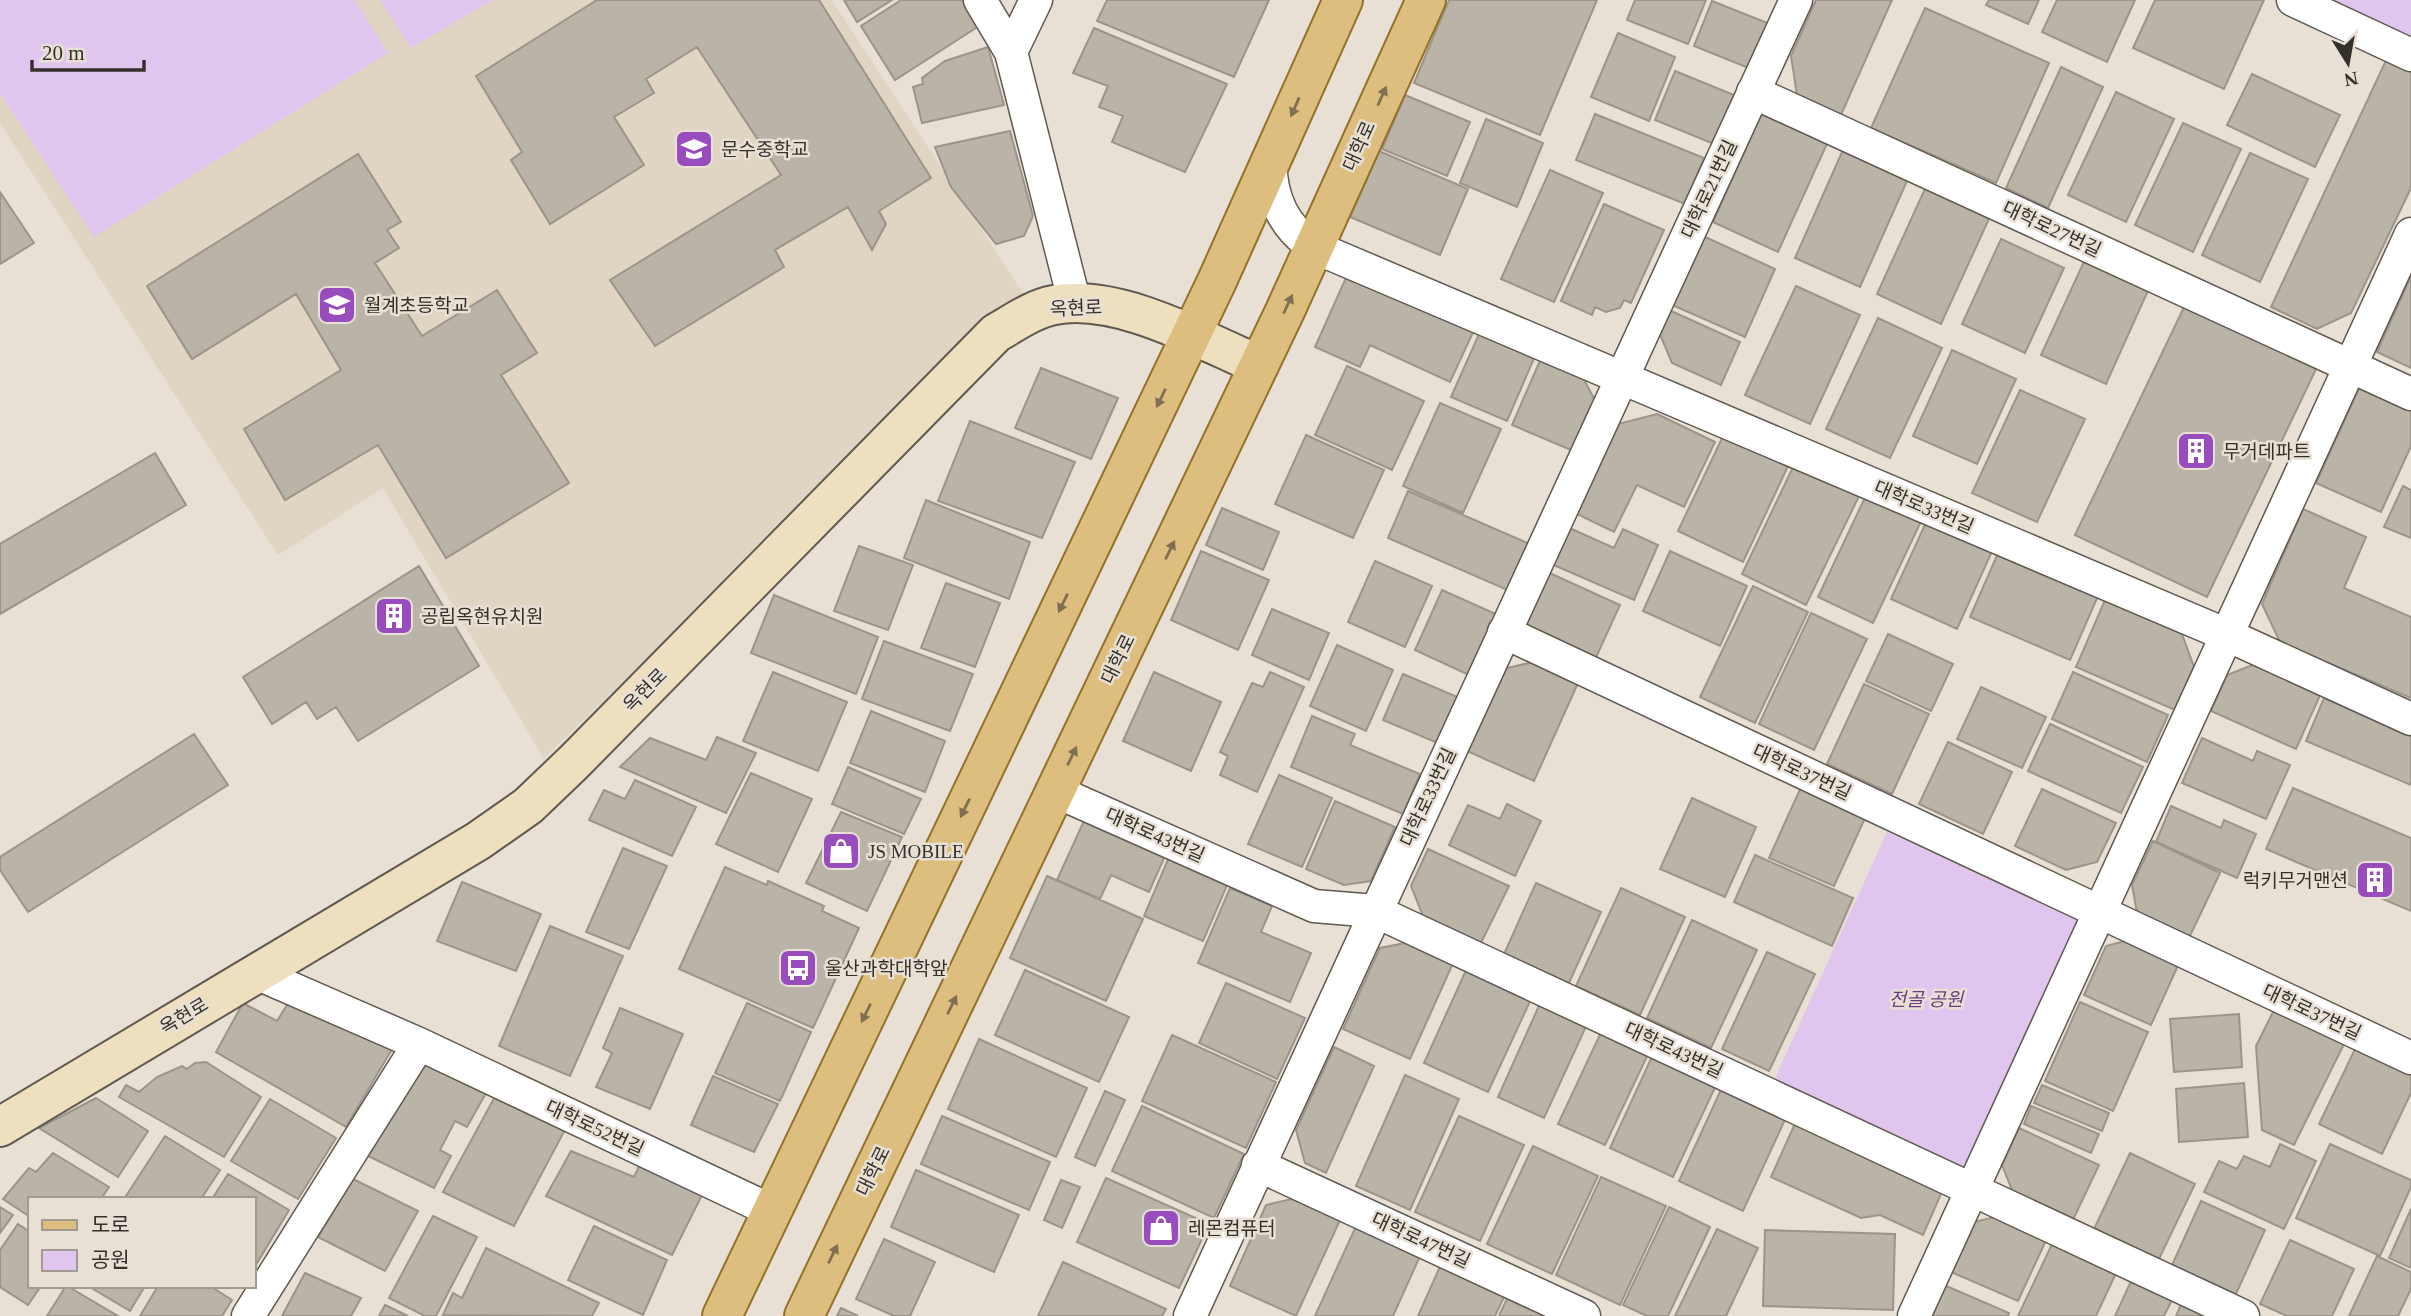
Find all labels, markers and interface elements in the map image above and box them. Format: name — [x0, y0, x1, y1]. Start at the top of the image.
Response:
scale bar — [32, 28, 144, 72]
north arrow — [2313, 28, 2383, 98]
text: 20 m — [42, 41, 85, 65]
text: N — [2342, 68, 2360, 91]
one-way arrow — [1377, 86, 1388, 107]
one-way arrow — [1289, 97, 1301, 117]
street label: 대학로 — [1339, 118, 1379, 174]
school or university icon: 문수중학교 — [673, 128, 715, 170]
street label: 대학로21번길 — [1677, 136, 1741, 242]
place label: 문수중학교 — [721, 139, 808, 160]
street label: 대학로27번길 — [1999, 197, 2105, 261]
school or university icon: 월계초등학교 — [316, 284, 358, 326]
one-way arrow — [1283, 293, 1294, 314]
place label: 월계초등학교 — [364, 295, 469, 316]
street label: 옥현로 — [1049, 297, 1103, 319]
one-way arrow — [1155, 388, 1167, 408]
building icon: 무거데파트 — [2175, 430, 2217, 472]
place label: 무거데파트 — [2223, 441, 2310, 462]
street label: 대학로33번길 — [1871, 477, 1977, 537]
one-way arrow — [1164, 540, 1176, 560]
one-way arrow — [1057, 593, 1068, 613]
building icon: 공립옥현유치원 — [373, 595, 415, 637]
place label: 공립옥현유치원 — [421, 606, 543, 627]
street label: 대학로 — [1097, 631, 1139, 687]
street label: 옥현로 — [619, 664, 671, 716]
street label: 대학로37번길 — [1749, 740, 1855, 804]
street label: 대학로33번길 — [1396, 744, 1460, 850]
one-way arrow — [1066, 746, 1077, 766]
one-way arrow — [959, 798, 970, 818]
street label: 대학로43번길 — [1102, 804, 1208, 866]
shop icon: JS MOBILE — [820, 830, 862, 872]
place label: JS MOBILE — [868, 841, 964, 862]
building icon: 럭키무거맨션 — [2354, 859, 2396, 901]
place label: 럭키무거맨션 — [2243, 870, 2348, 891]
bus stop icon: 울산과학대학앞 — [777, 947, 819, 989]
place label: 울산과학대학앞 — [825, 958, 948, 979]
street label: 대학로37번길 — [2259, 980, 2365, 1044]
park label: 전골 공원 — [1889, 989, 1965, 1010]
street label: 옥현로 — [156, 993, 212, 1039]
one-way arrow — [947, 995, 958, 1015]
one-way arrow — [861, 1003, 872, 1023]
street label: 대학로43번길 — [1621, 1018, 1727, 1082]
street label: 대학로52번길 — [542, 1096, 648, 1160]
street label: 대학로 — [852, 1143, 894, 1199]
legend — [28, 1197, 256, 1288]
shop icon: 레몬컴퓨터 — [1140, 1207, 1182, 1249]
street label: 대학로47번길 — [1368, 1208, 1474, 1272]
text: 도로 — [91, 1213, 130, 1237]
place label: 레몬컴퓨터 — [1188, 1218, 1275, 1239]
one-way arrow — [827, 1244, 839, 1264]
text: 공원 — [91, 1248, 130, 1272]

